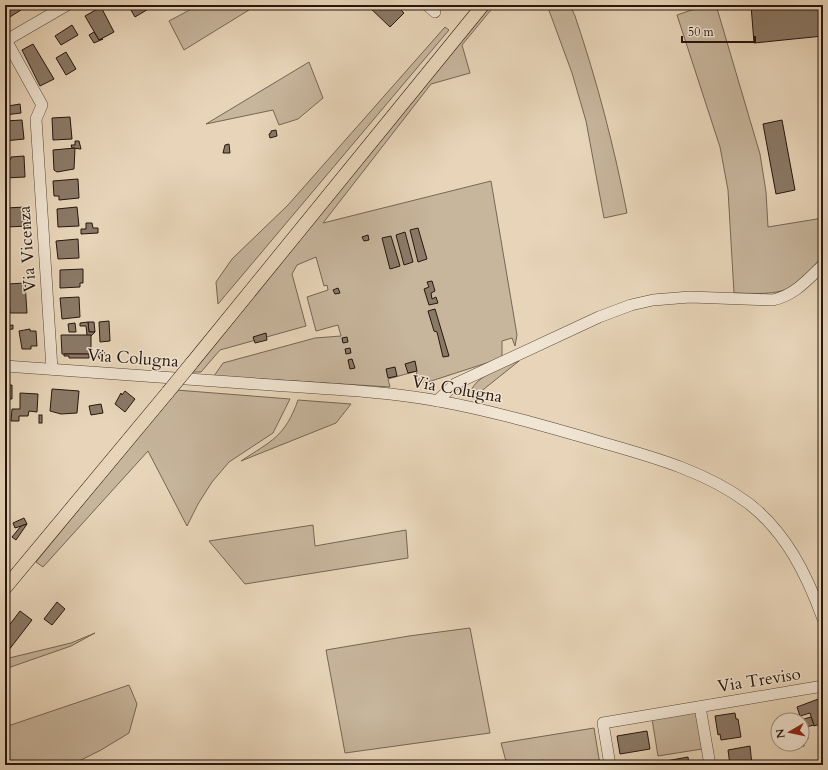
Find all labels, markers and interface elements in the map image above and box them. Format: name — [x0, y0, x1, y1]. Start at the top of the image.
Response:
scale bar — [682, 18, 755, 44]
text: 50 m — [688, 24, 715, 40]
street label: Via Vicenza — [12, 204, 41, 293]
street label: Via Colugna — [87, 343, 180, 373]
street label: Via Colugna — [410, 370, 505, 408]
street label: Via Treviso — [716, 662, 802, 698]
north arrow — [770, 712, 810, 752]
text: N — [772, 727, 789, 739]

